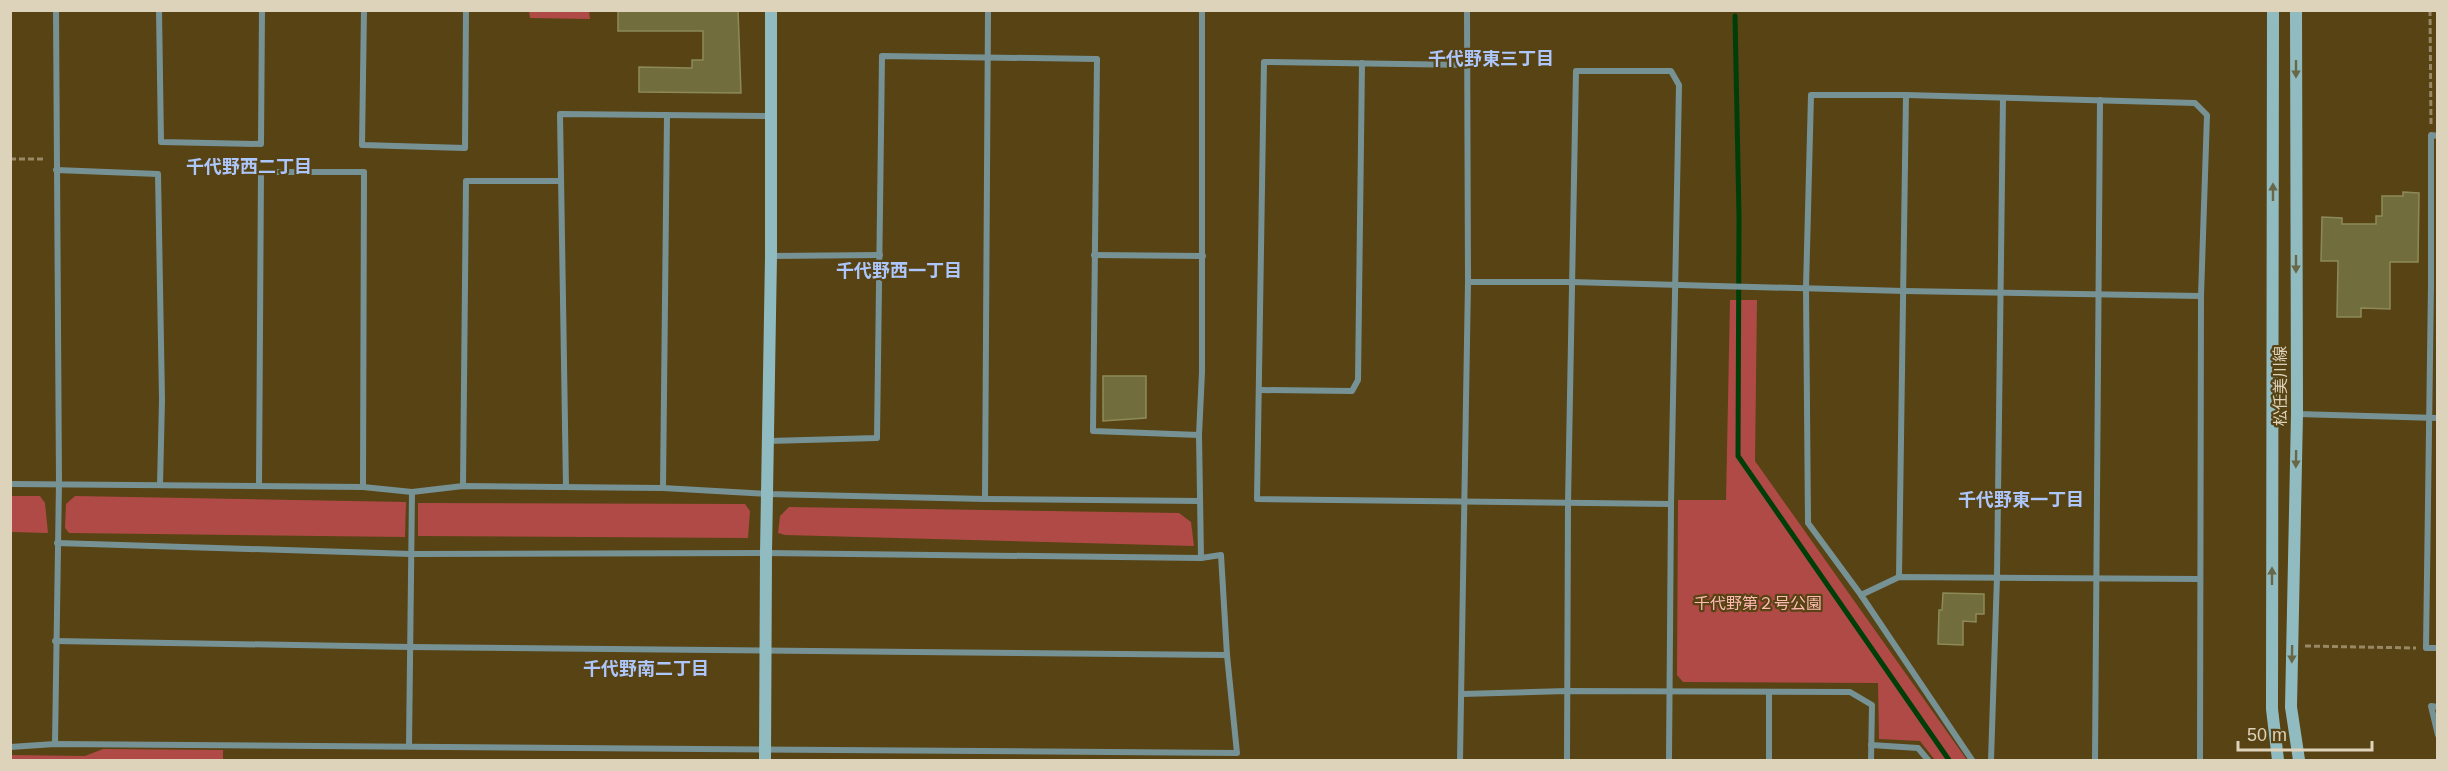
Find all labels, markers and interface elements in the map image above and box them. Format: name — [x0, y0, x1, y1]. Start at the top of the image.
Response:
district label: 千代野東三丁目 — [1428, 49, 1554, 69]
one-way arrow — [2291, 59, 2301, 78]
district label: 千代野西二丁目 — [186, 157, 312, 177]
one-way arrow — [2268, 183, 2278, 202]
one-way arrow — [2291, 254, 2301, 273]
district label: 千代野西一丁目 — [836, 261, 962, 281]
street label: 松任美川線 — [2272, 346, 2289, 426]
one-way arrow — [2291, 449, 2301, 468]
district label: 千代野東一丁目 — [1958, 490, 2084, 510]
one-way arrow — [2267, 567, 2277, 586]
park label: 千代野第２号公園 — [1694, 595, 1822, 612]
one-way arrow — [2287, 644, 2297, 663]
district label: 千代野南二丁目 — [583, 659, 709, 679]
scale bar — [2238, 714, 2372, 752]
text: 50 m — [2247, 725, 2287, 745]

